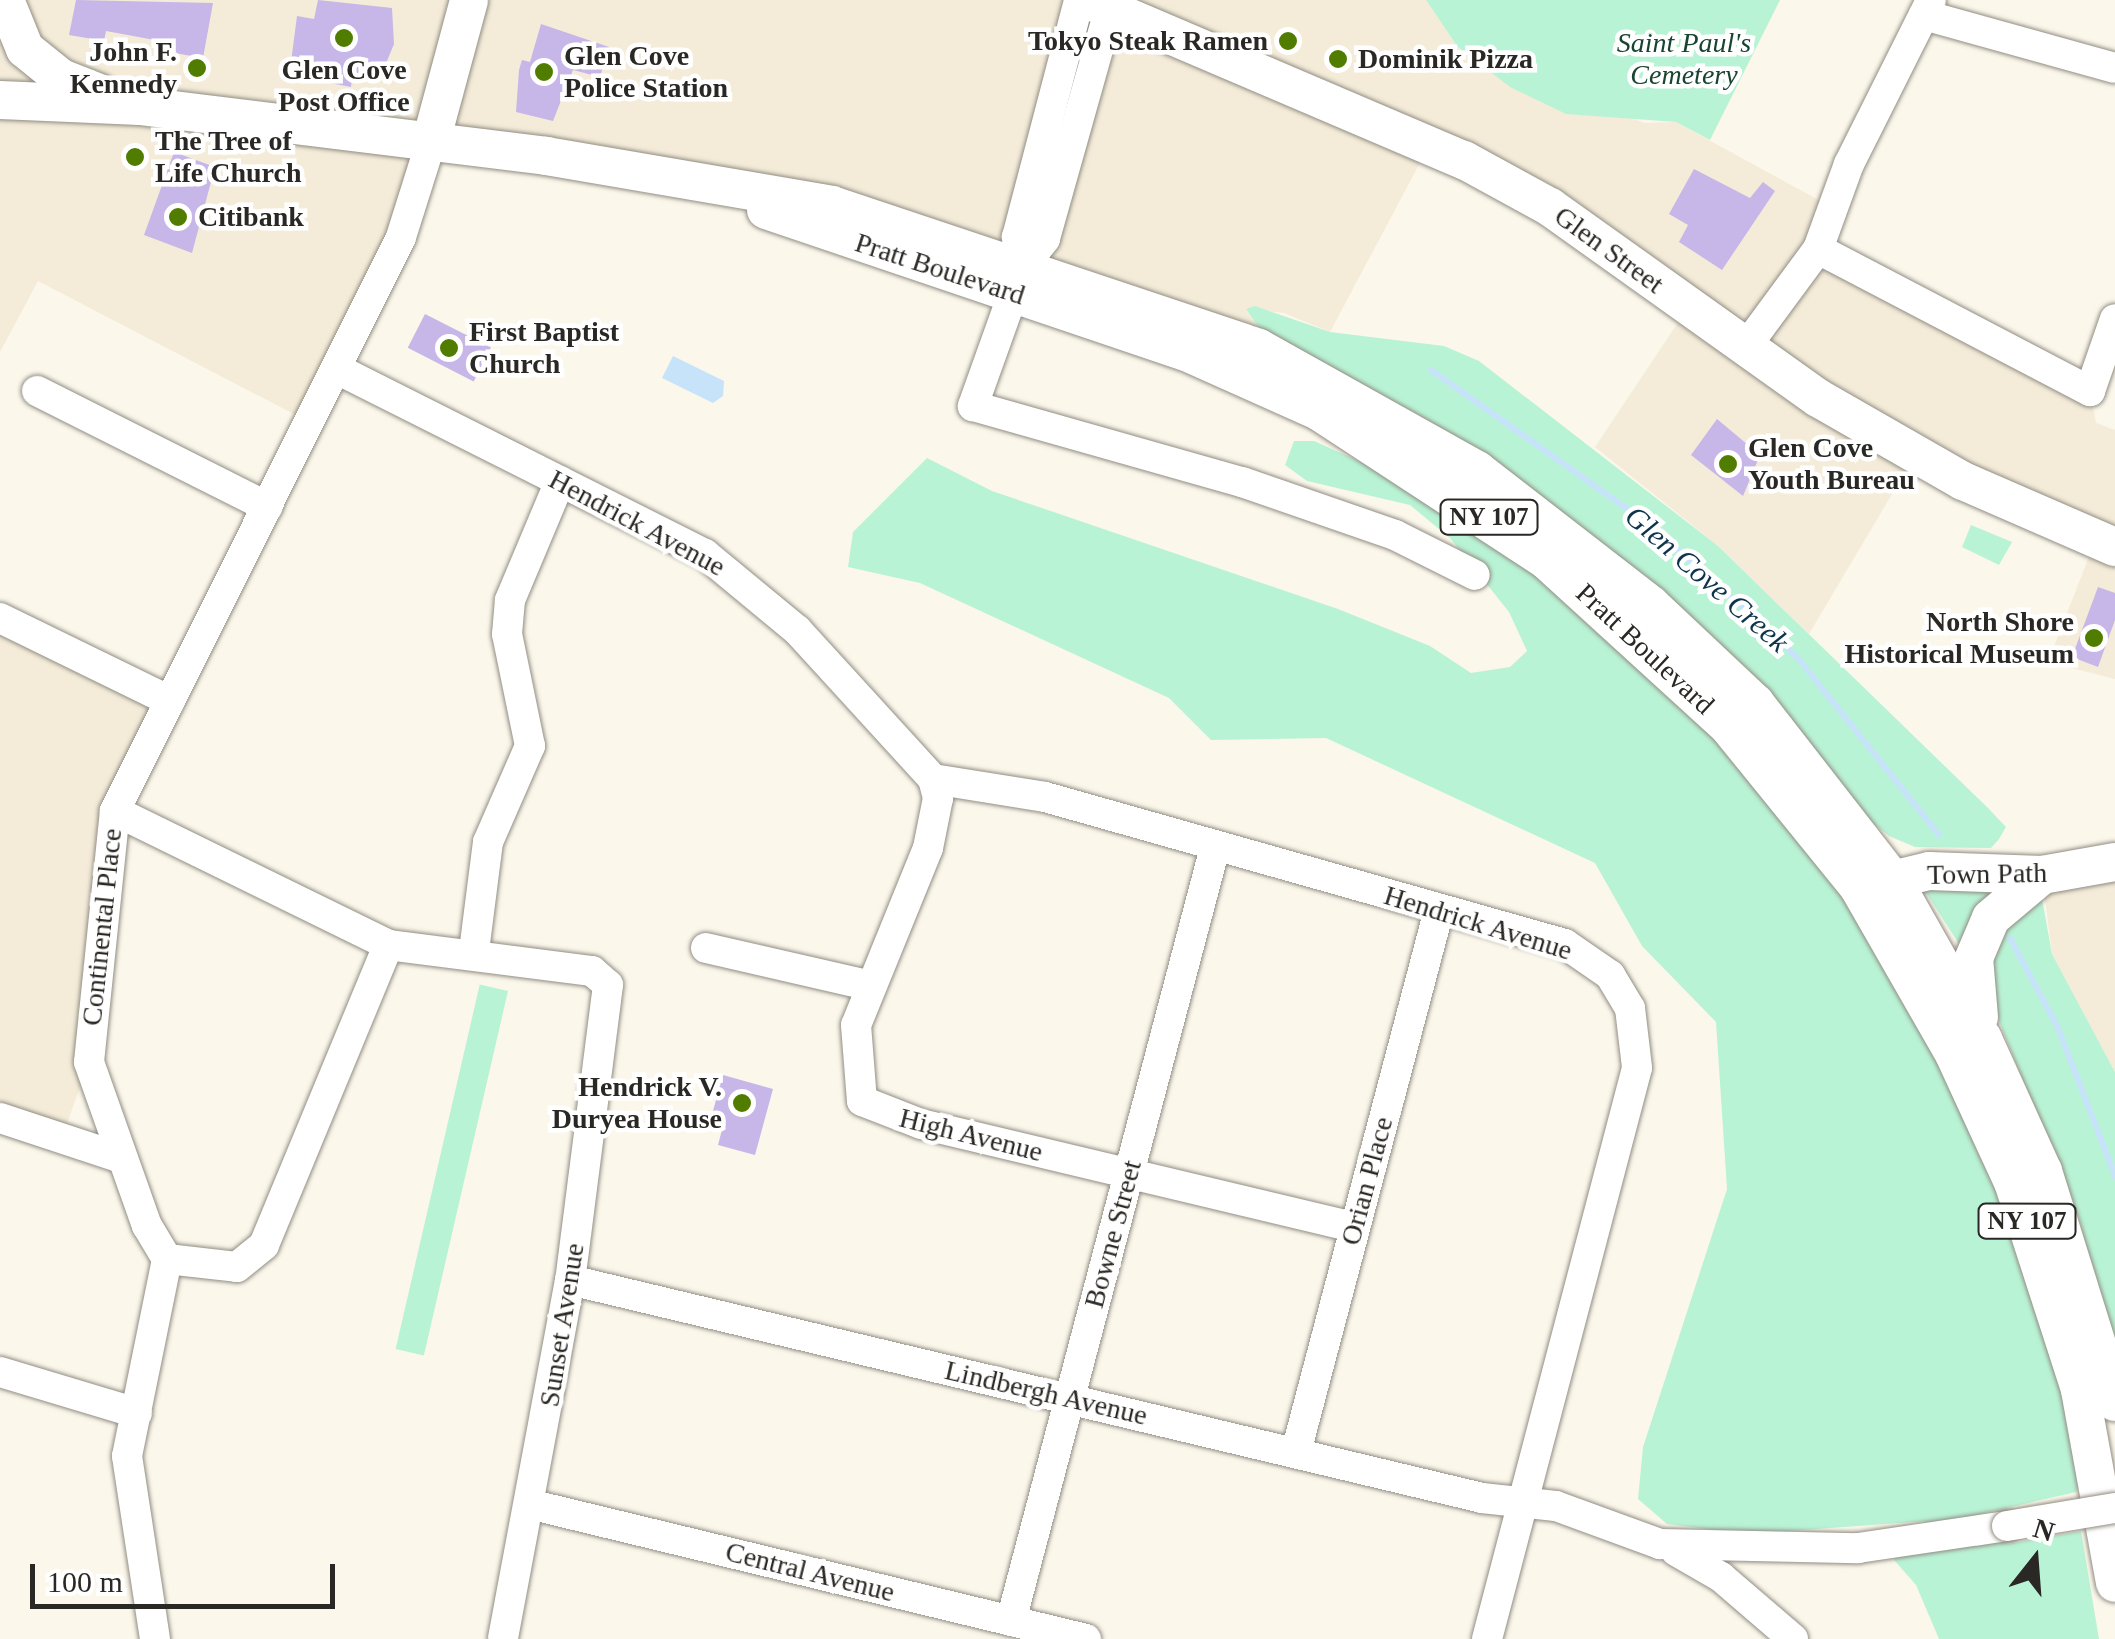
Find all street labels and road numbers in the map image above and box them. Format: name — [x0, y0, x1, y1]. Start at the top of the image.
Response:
street label: Glen Street — [1548, 199, 1670, 301]
street label: Pratt Boulevard — [851, 226, 1029, 312]
street label: Hendrick Avenue — [543, 462, 731, 584]
road number: NY 107 — [1439, 497, 1539, 537]
street label: Pratt Boulevard — [1569, 577, 1721, 721]
street label: Continental Place — [75, 827, 129, 1027]
street label: Town Path — [1927, 856, 2047, 892]
street label: Hendrick Avenue — [1379, 878, 1577, 968]
street label: High Avenue — [895, 1101, 1047, 1169]
street label: Orian Place — [1334, 1113, 1400, 1249]
street label: Bowne Street — [1077, 1156, 1149, 1312]
road number: NY 107 — [1977, 1201, 2077, 1241]
street label: Sunset Avenue — [532, 1240, 592, 1410]
street label: Lindbergh Avenue — [941, 1353, 1151, 1433]
street label: Central Avenue — [721, 1535, 899, 1609]

